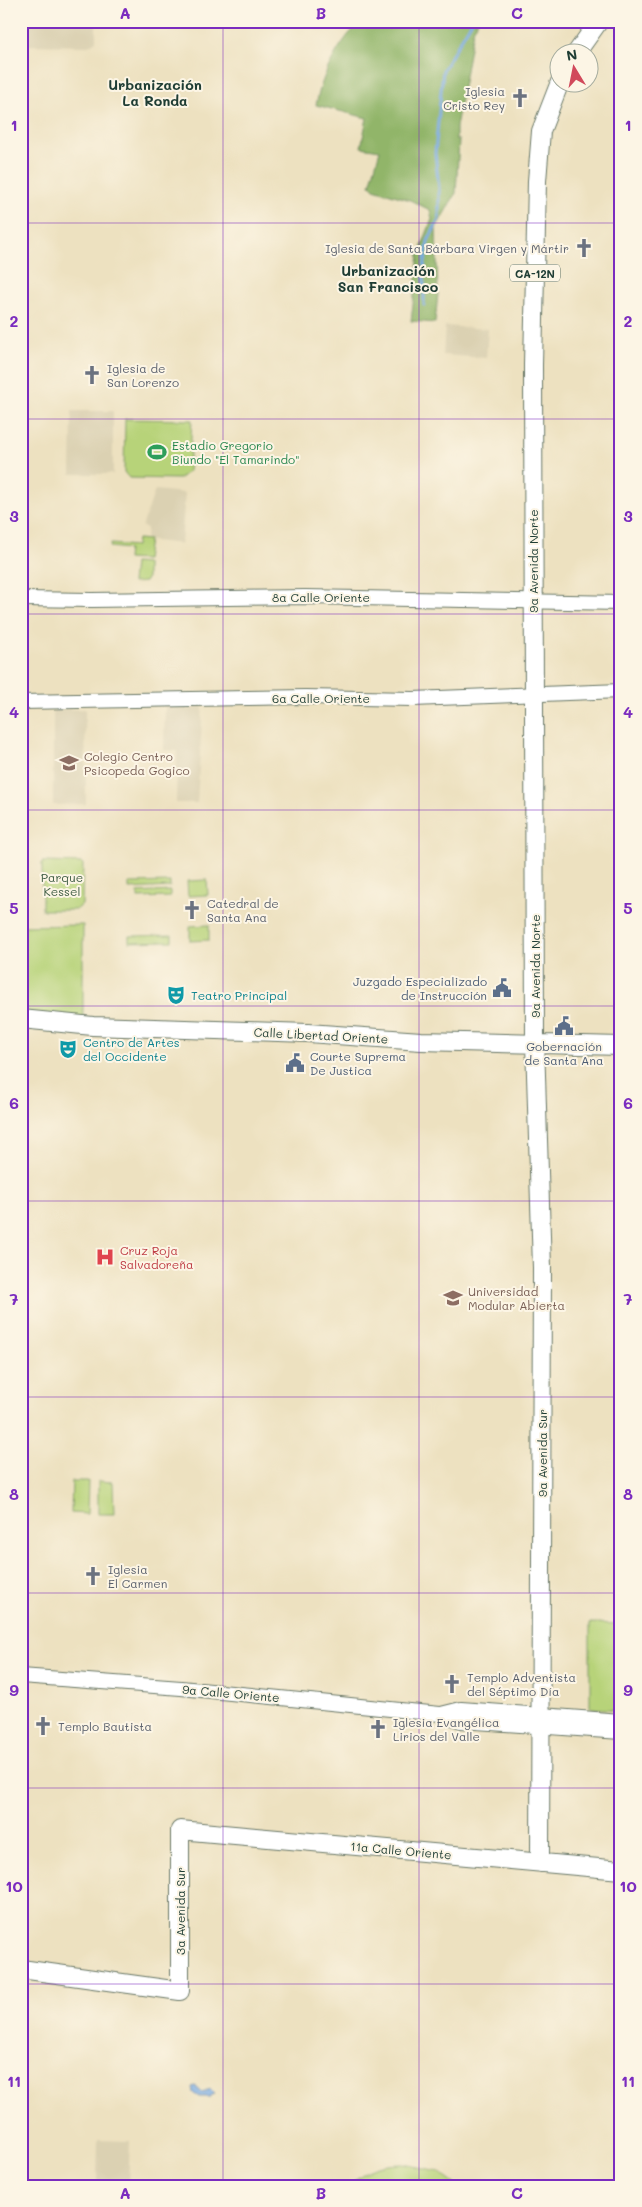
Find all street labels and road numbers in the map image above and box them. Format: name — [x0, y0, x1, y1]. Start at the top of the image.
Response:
road number: CA-12N — [510, 264, 560, 282]
street label: 9a Avenida Norte — [525, 509, 541, 613]
street label: 8a Calle Oriente — [272, 589, 370, 605]
street label: 6a Calle Oriente — [272, 690, 370, 706]
street label: 9a Avenida Norte — [527, 914, 543, 1018]
street label: Calle Libertad Oriente — [253, 1023, 389, 1047]
street label: 9a Avenida Sur — [534, 1409, 550, 1497]
street label: 9a Calle Oriente — [182, 1681, 280, 1705]
street label: 11a Calle Oriente — [350, 1838, 452, 1862]
street label: 3a Avenida Sur — [172, 1867, 188, 1955]

